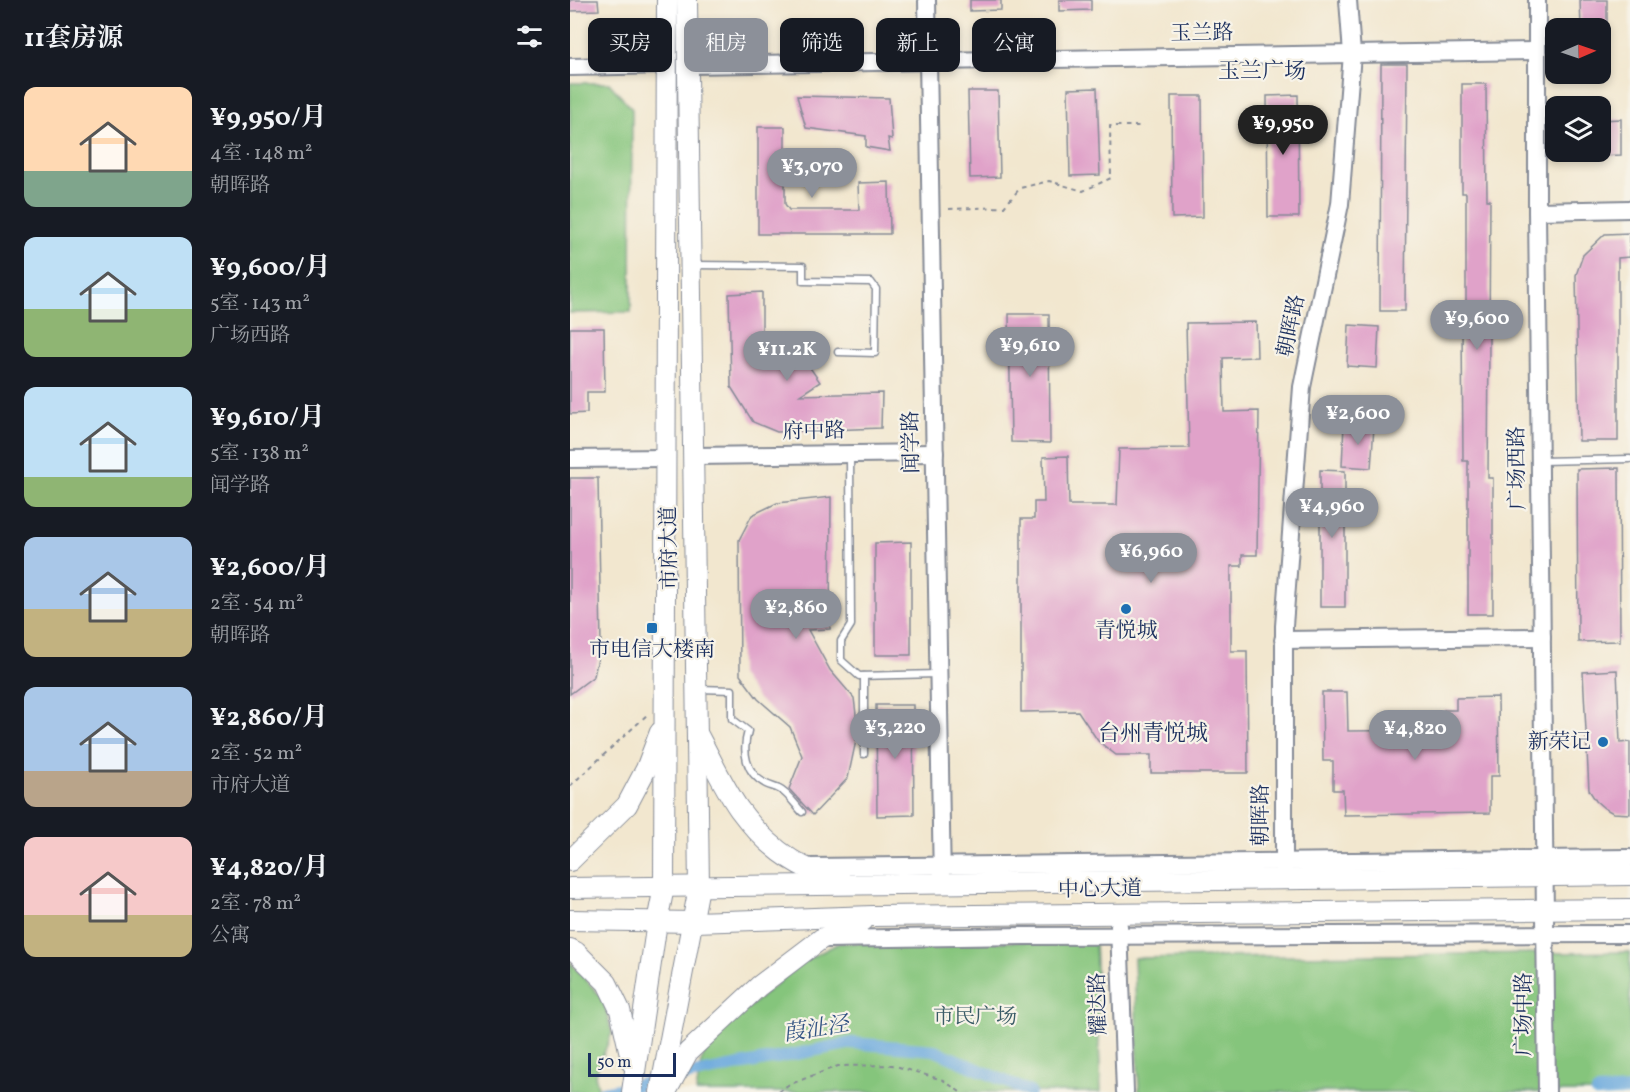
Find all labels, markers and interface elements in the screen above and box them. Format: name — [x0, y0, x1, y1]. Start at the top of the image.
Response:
chip: 买房 — [588, 18, 672, 72]
chip: 租房 — [684, 18, 768, 72]
chip: 筛选 — [780, 18, 864, 72]
chip: 新上 — [876, 18, 960, 72]
chip: 公寓 — [972, 18, 1056, 72]
north arrow — [1545, 18, 1611, 84]
map controls — [1545, 18, 1611, 162]
street label: 玉兰路 — [1170, 19, 1234, 49]
icon: filters — [513, 20, 546, 53]
text: 11套房源 — [24, 21, 123, 57]
district label: 玉兰广场 — [1218, 57, 1306, 88]
button: layers — [1545, 96, 1611, 162]
text: ¥9,950/月 — [210, 100, 327, 136]
pin: ¥9,950 — [1234, 105, 1332, 156]
text: ¥9,950 — [1252, 110, 1314, 138]
icon: home — [72, 111, 144, 183]
text: 4室 · 148 m² — [210, 140, 312, 168]
pin: ¥3,070 — [763, 148, 861, 199]
text: ¥3,070 — [781, 153, 843, 181]
text: 朝晖路 — [210, 172, 270, 200]
text: ¥9,600/月 — [210, 250, 331, 286]
icon: home — [72, 261, 144, 333]
text: 5室 · 143 m² — [210, 290, 310, 318]
street label: 朝晖路 — [1271, 292, 1313, 360]
pin: ¥9,600 — [1428, 300, 1526, 351]
text: ¥9,600 — [1444, 305, 1510, 333]
text: 广场西路 — [210, 322, 290, 350]
pin: ¥9,610 — [981, 327, 1079, 378]
pin: ¥11.2K — [738, 331, 836, 382]
text: ¥9,610 — [1000, 332, 1060, 360]
text: ¥11.2K — [757, 336, 817, 364]
pin: ¥2,600 — [1309, 395, 1407, 446]
text: ¥9,610/月 — [210, 400, 325, 436]
text: ¥2,600 — [1326, 400, 1390, 428]
street label: 闻学路 — [897, 410, 927, 474]
icon: home — [72, 411, 144, 483]
street label: 府中路 — [782, 417, 846, 447]
street label: 广场西路 — [1503, 426, 1533, 510]
text: 5室 · 138 m² — [210, 440, 309, 468]
text: 闻学路 — [210, 472, 270, 500]
pin: ¥4,960 — [1283, 488, 1381, 539]
text: ¥4,960 — [1299, 493, 1365, 521]
street label: 市府大道 — [655, 506, 685, 590]
pin: ¥6,960 — [1102, 533, 1200, 584]
text: ¥6,960 — [1119, 538, 1183, 566]
text: ¥2,600/月 — [210, 550, 330, 586]
icon: home — [72, 561, 144, 633]
pin: ¥2,860 — [747, 589, 845, 640]
text: 2室 · 54 m² — [210, 590, 303, 618]
text: ¥2,860 — [764, 594, 828, 622]
marker: 青悦城 — [1119, 602, 1133, 616]
place label: 青悦城 — [1095, 617, 1158, 646]
marker: 市电信大楼南 — [645, 621, 659, 635]
text: 朝晖路 — [210, 622, 270, 650]
place label: 市电信大楼南 — [589, 636, 715, 665]
text: ¥2,860/月 — [210, 700, 328, 736]
pin: ¥3,220 — [846, 709, 944, 760]
pin: ¥4,820 — [1366, 710, 1464, 761]
icon: home — [72, 711, 144, 783]
text: ¥3,220 — [864, 714, 926, 742]
text: ¥4,820 — [1383, 715, 1447, 743]
district label: 台州青悦城 — [1098, 719, 1208, 750]
place label: 新荣记 — [1528, 728, 1591, 757]
marker: 新荣记 — [1596, 735, 1610, 749]
text: 2室 · 52 m² — [210, 740, 302, 768]
text: 市府大道 — [210, 772, 290, 800]
street label: 朝晖路 — [1247, 784, 1276, 847]
text: ¥4,820/月 — [210, 850, 329, 886]
icon: home — [72, 861, 144, 933]
street label: 中心大道 — [1058, 875, 1142, 905]
text: 2室 · 78 m² — [210, 890, 301, 918]
text: 公寓 — [210, 922, 250, 950]
street label: 耀达路 — [1083, 972, 1115, 1036]
street label: 广场中路 — [1510, 972, 1539, 1056]
park label: 市民广场 — [933, 1003, 1017, 1032]
water label: 葭沚泾 — [781, 1009, 853, 1050]
scale bar — [588, 1050, 676, 1078]
text: 50 m — [597, 1052, 631, 1074]

